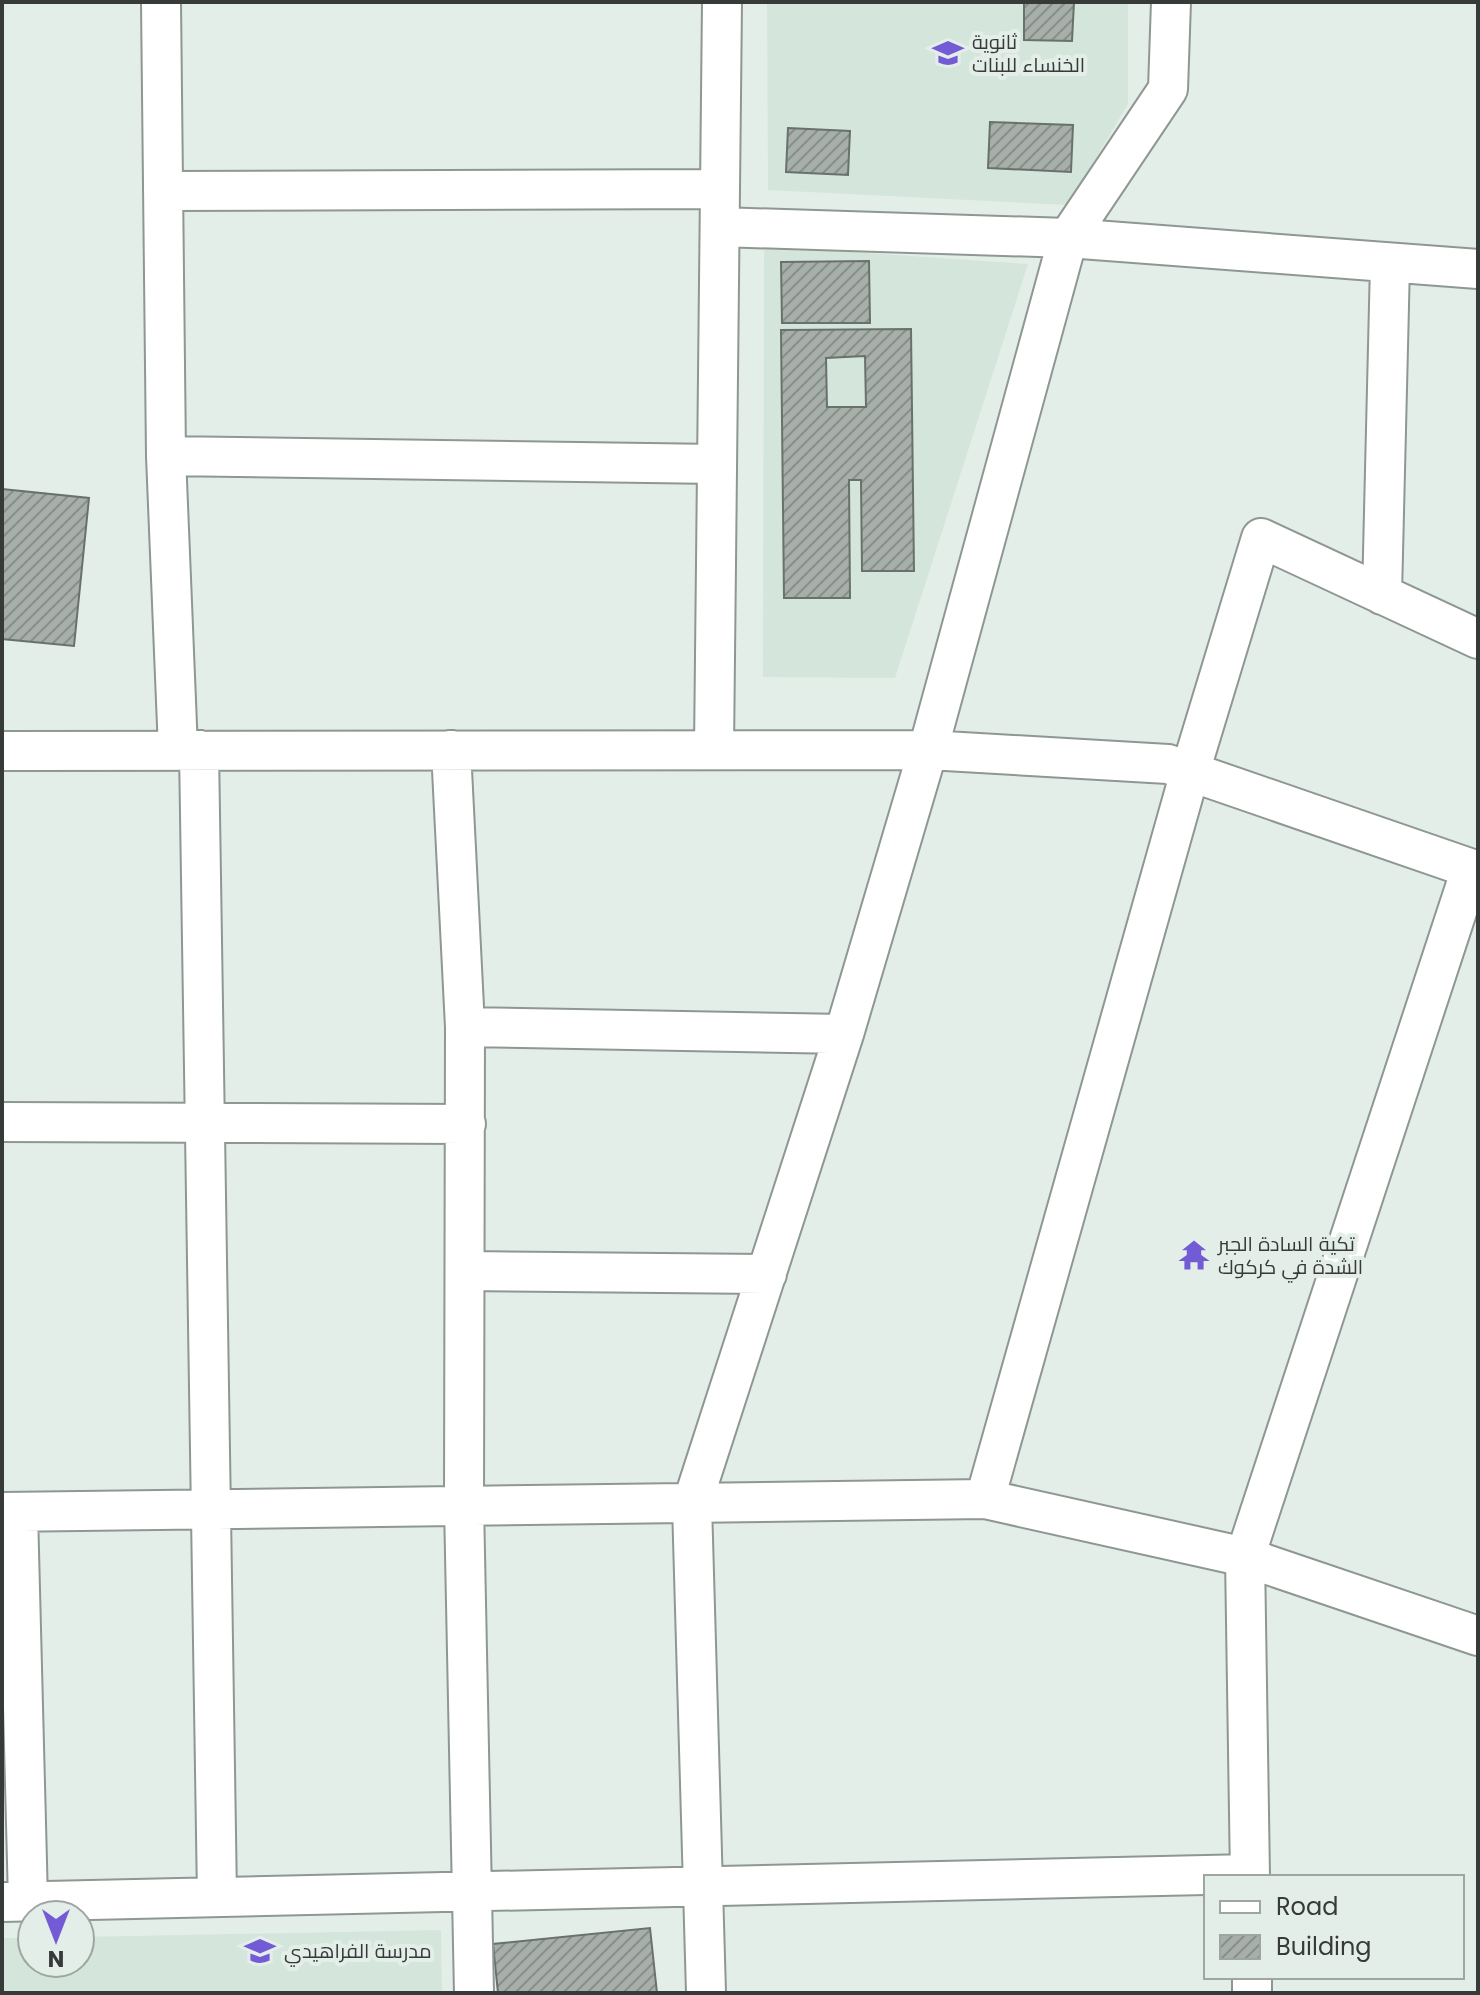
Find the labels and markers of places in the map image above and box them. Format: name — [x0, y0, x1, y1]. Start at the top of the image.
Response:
place label: ثانوية الخنساء للبنات — [972, 28, 1085, 79]
school or university icon: ثانوية الخنساء للبنات — [931, 36, 965, 70]
place label: تكية السادة الجبر الشدة في كركوك — [1217, 1230, 1363, 1283]
temple icon: تكية السادة الجبر الشدة في كركوك — [1177, 1238, 1211, 1272]
school or university icon: مدرسة الفراهيدي — [243, 1934, 277, 1968]
place label: مدرسة الفراهيدي — [284, 1937, 432, 1967]

